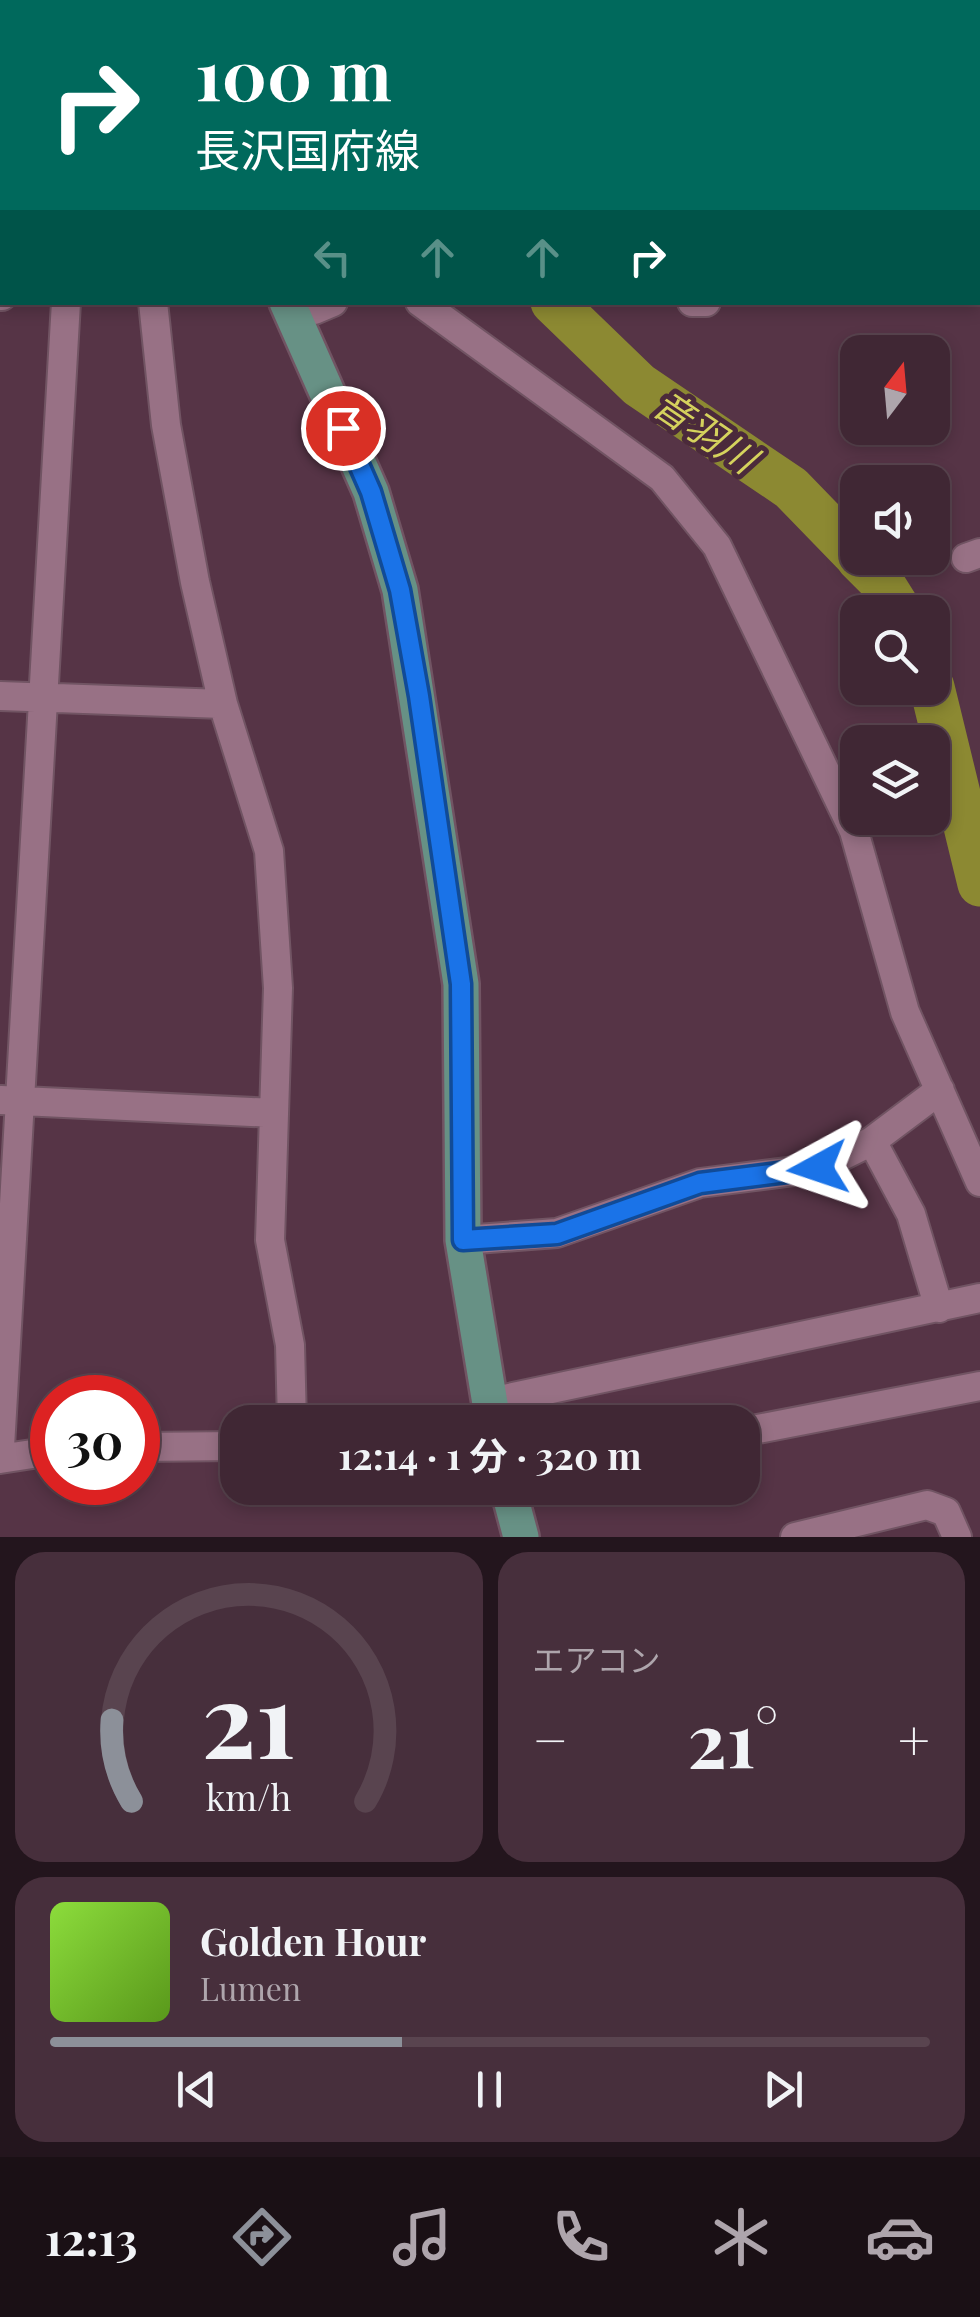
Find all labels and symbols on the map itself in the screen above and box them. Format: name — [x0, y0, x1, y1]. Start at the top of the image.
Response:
north arrow — [840, 335, 950, 445]
water label: 音羽川 — [644, 377, 771, 485]
pin — [301, 386, 386, 471]
position arrow — [766, 1116, 870, 1220]
speed limit sign: 30 — [30, 1375, 160, 1505]

